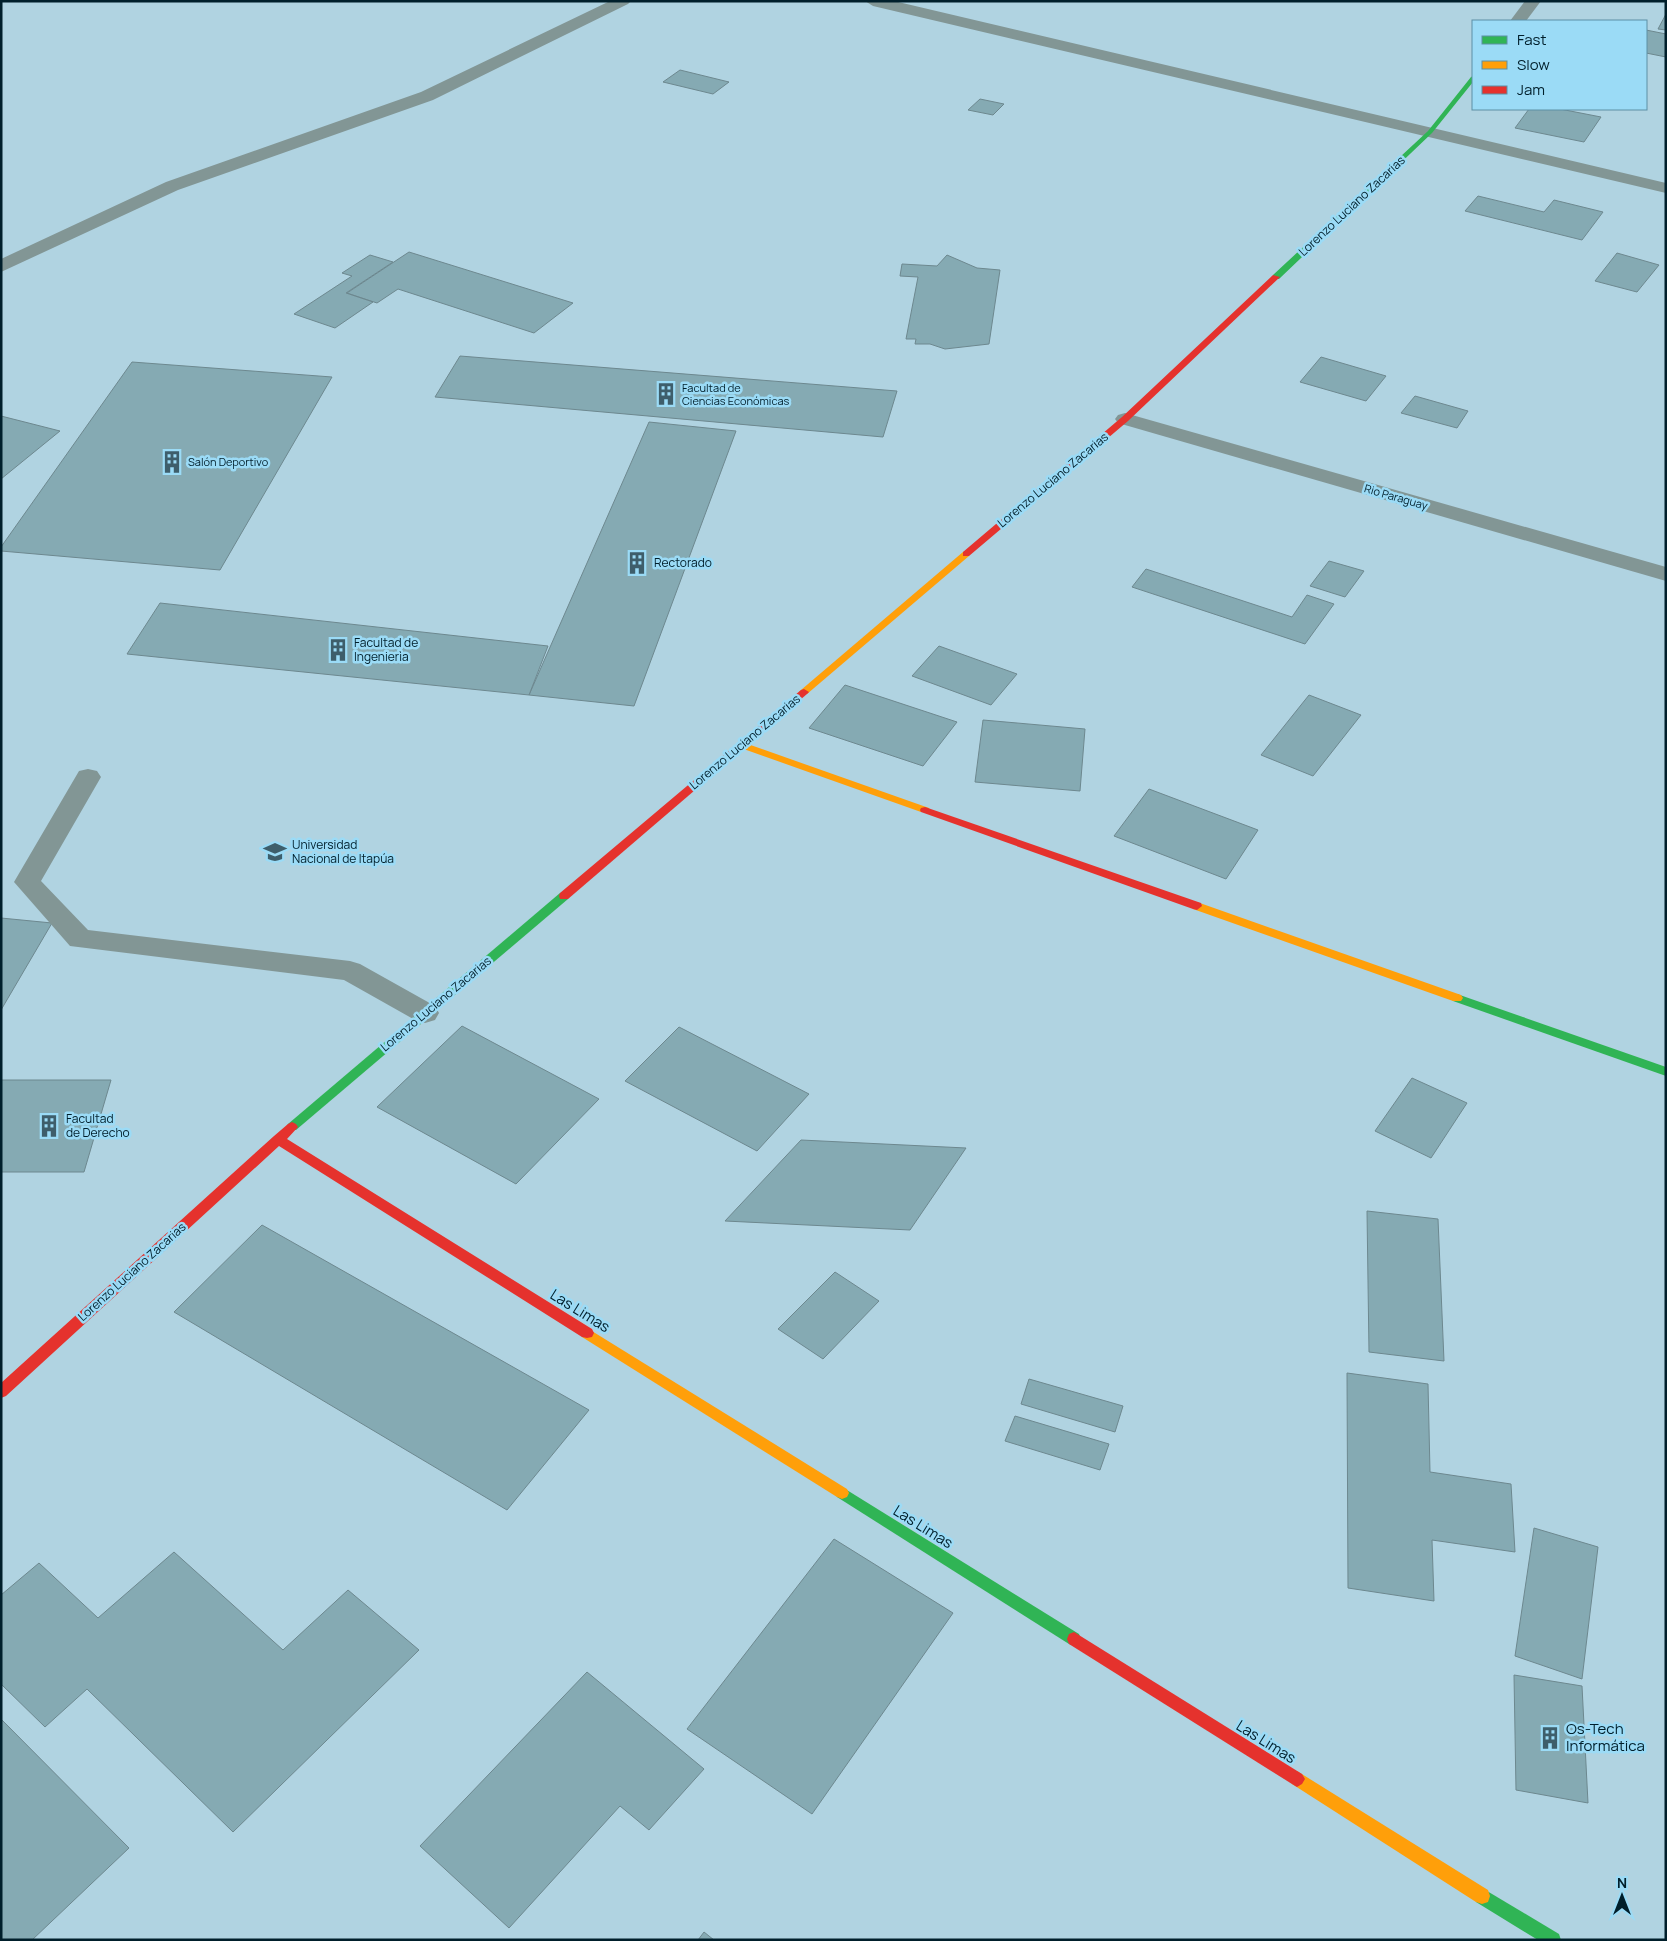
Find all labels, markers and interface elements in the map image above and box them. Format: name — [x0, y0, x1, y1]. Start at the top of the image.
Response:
legend — [1472, 20, 1647, 110]
text: Fast — [1517, 29, 1546, 50]
text: Slow — [1517, 54, 1550, 75]
text: Jam — [1517, 79, 1545, 100]
street label: Lorenzo Luciano Zacarias — [1295, 152, 1409, 260]
place label: Facultad de Ciencias Económicas — [682, 380, 790, 408]
building icon: Facultad de Ciencias Económicas — [653, 381, 679, 407]
street label: Lorenzo Luciano Zacarias — [994, 428, 1112, 531]
building icon: Salón Deportivo — [159, 449, 185, 475]
place label: Salón Deportivo — [188, 454, 269, 469]
street label: Rio Paraguay — [1363, 480, 1430, 513]
building icon: Rectorado — [624, 550, 650, 576]
place label: Rectorado — [654, 554, 712, 571]
place label: Facultad de Ingenierìa — [354, 634, 418, 665]
building icon: Facultad de Ingenierìa — [325, 637, 351, 663]
street label: Lorenzo Luciano Zacarias — [686, 690, 804, 793]
place label: Universidad Nacional de Itapúa — [292, 836, 394, 867]
school or university icon: Universidad Nacional de Itapúa — [262, 839, 288, 865]
street label: Lorenzo Luciano Zacarias — [377, 952, 495, 1055]
place label: Facultad de Derecho — [66, 1110, 130, 1141]
building icon: Facultad de Derecho — [36, 1113, 62, 1139]
street label: Lorenzo Luciano Zacarias — [74, 1218, 189, 1325]
street label: Las Limas — [546, 1284, 614, 1337]
street label: Las Limas — [889, 1500, 957, 1553]
street label: Las Limas — [1232, 1715, 1300, 1768]
place label: Os-Tech Informática — [1566, 1718, 1645, 1756]
building icon: Os-Tech Informática — [1537, 1725, 1563, 1751]
north arrow — [1597, 1871, 1647, 1921]
text: N — [1617, 1873, 1627, 1892]

